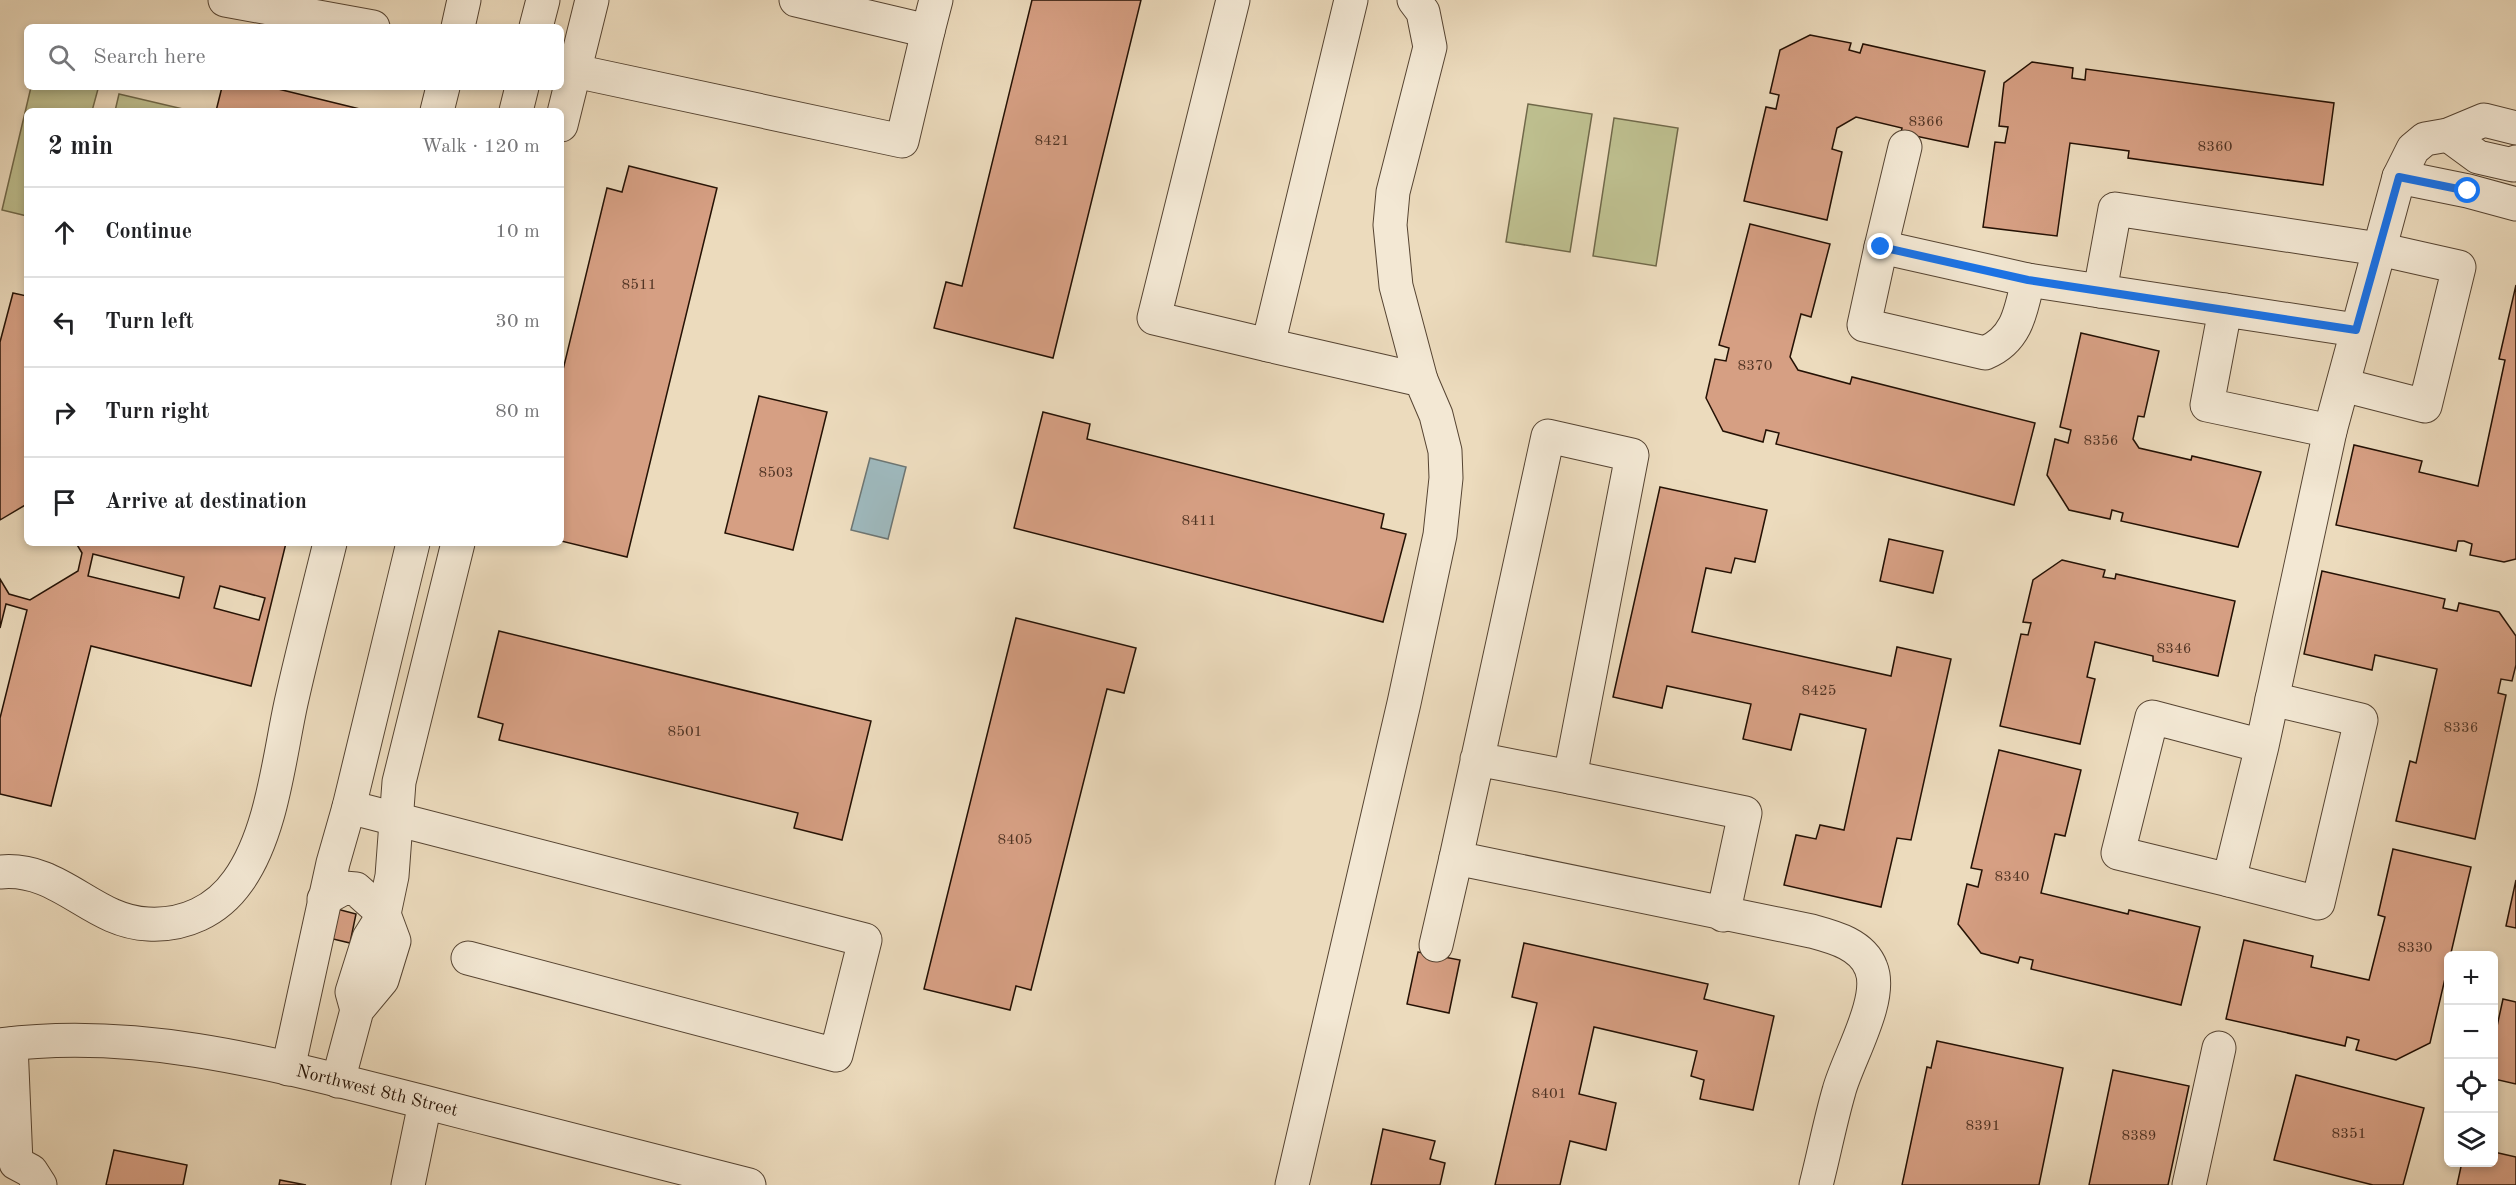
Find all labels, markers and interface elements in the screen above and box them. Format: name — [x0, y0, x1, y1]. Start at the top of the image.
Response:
search box — [24, 24, 564, 90]
icon: search — [45, 41, 78, 74]
text: Search here — [93, 46, 206, 68]
house number: 8366 — [1909, 115, 1943, 130]
text: 2 min — [48, 134, 113, 160]
house number: 8421 — [1035, 134, 1069, 149]
text: Walk · 120 m — [421, 137, 540, 157]
house number: 8360 — [2198, 140, 2232, 155]
route start — [2454, 177, 2480, 203]
icon: ahead — [48, 216, 81, 249]
text: Continue — [105, 221, 192, 243]
text: 10 m — [495, 222, 540, 242]
route end — [1867, 233, 1893, 259]
house number: 8511 — [622, 278, 656, 293]
icon: left — [48, 306, 81, 339]
text: Turn left — [105, 311, 194, 333]
text: 30 m — [495, 312, 540, 332]
house number: 8370 — [1738, 359, 1772, 374]
icon: right — [48, 396, 81, 429]
text: Turn right — [105, 401, 209, 423]
text: 80 m — [495, 402, 540, 422]
house number: 8356 — [2084, 434, 2118, 449]
house number: 8503 — [759, 466, 793, 481]
icon: arrive — [48, 486, 81, 519]
text: Arrive at destination — [105, 491, 307, 513]
house number: 8411 — [1182, 514, 1216, 529]
house number: 8346 — [2157, 642, 2191, 657]
house number: 8425 — [1802, 684, 1836, 699]
house number: 8336 — [2444, 721, 2478, 736]
house number: 8501 — [668, 725, 702, 740]
house number: 8405 — [998, 833, 1032, 848]
house number: 8340 — [1995, 870, 2029, 885]
house number: 8330 — [2398, 941, 2432, 956]
map controls — [2444, 951, 2498, 1167]
button: + — [2444, 951, 2498, 1005]
button: − — [2444, 1005, 2498, 1059]
button: locate — [2444, 1059, 2498, 1113]
street label: Northwest 8th Street — [294, 1062, 460, 1120]
house number: 8401 — [1532, 1087, 1566, 1102]
button: layers — [2444, 1113, 2498, 1167]
house number: 8391 — [1966, 1119, 2000, 1134]
house number: 8351 — [2332, 1127, 2366, 1142]
house number: 8389 — [2122, 1129, 2156, 1144]

